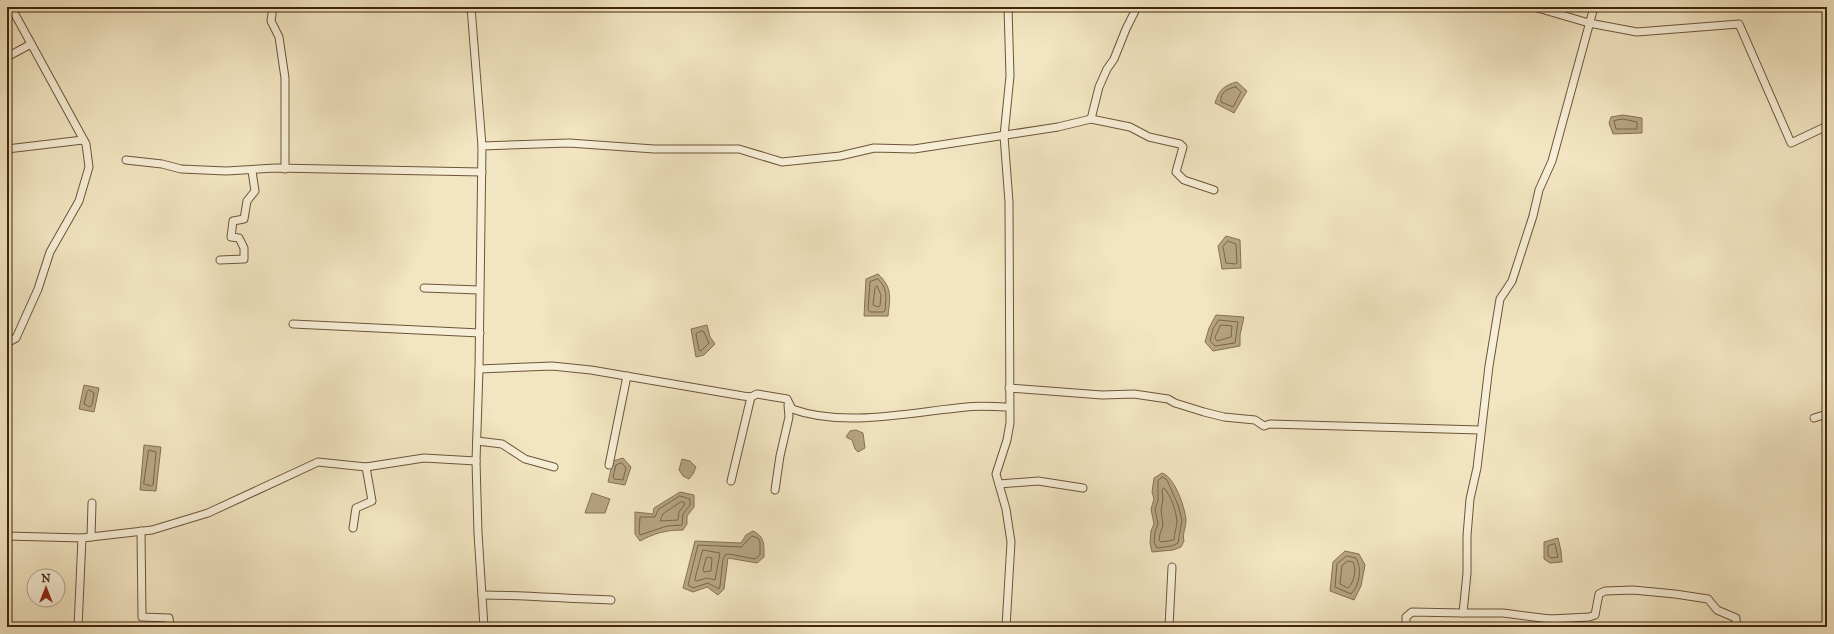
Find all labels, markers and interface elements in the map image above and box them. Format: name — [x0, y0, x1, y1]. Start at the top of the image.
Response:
north arrow — [26, 568, 66, 608]
text: N — [41, 572, 51, 585]

